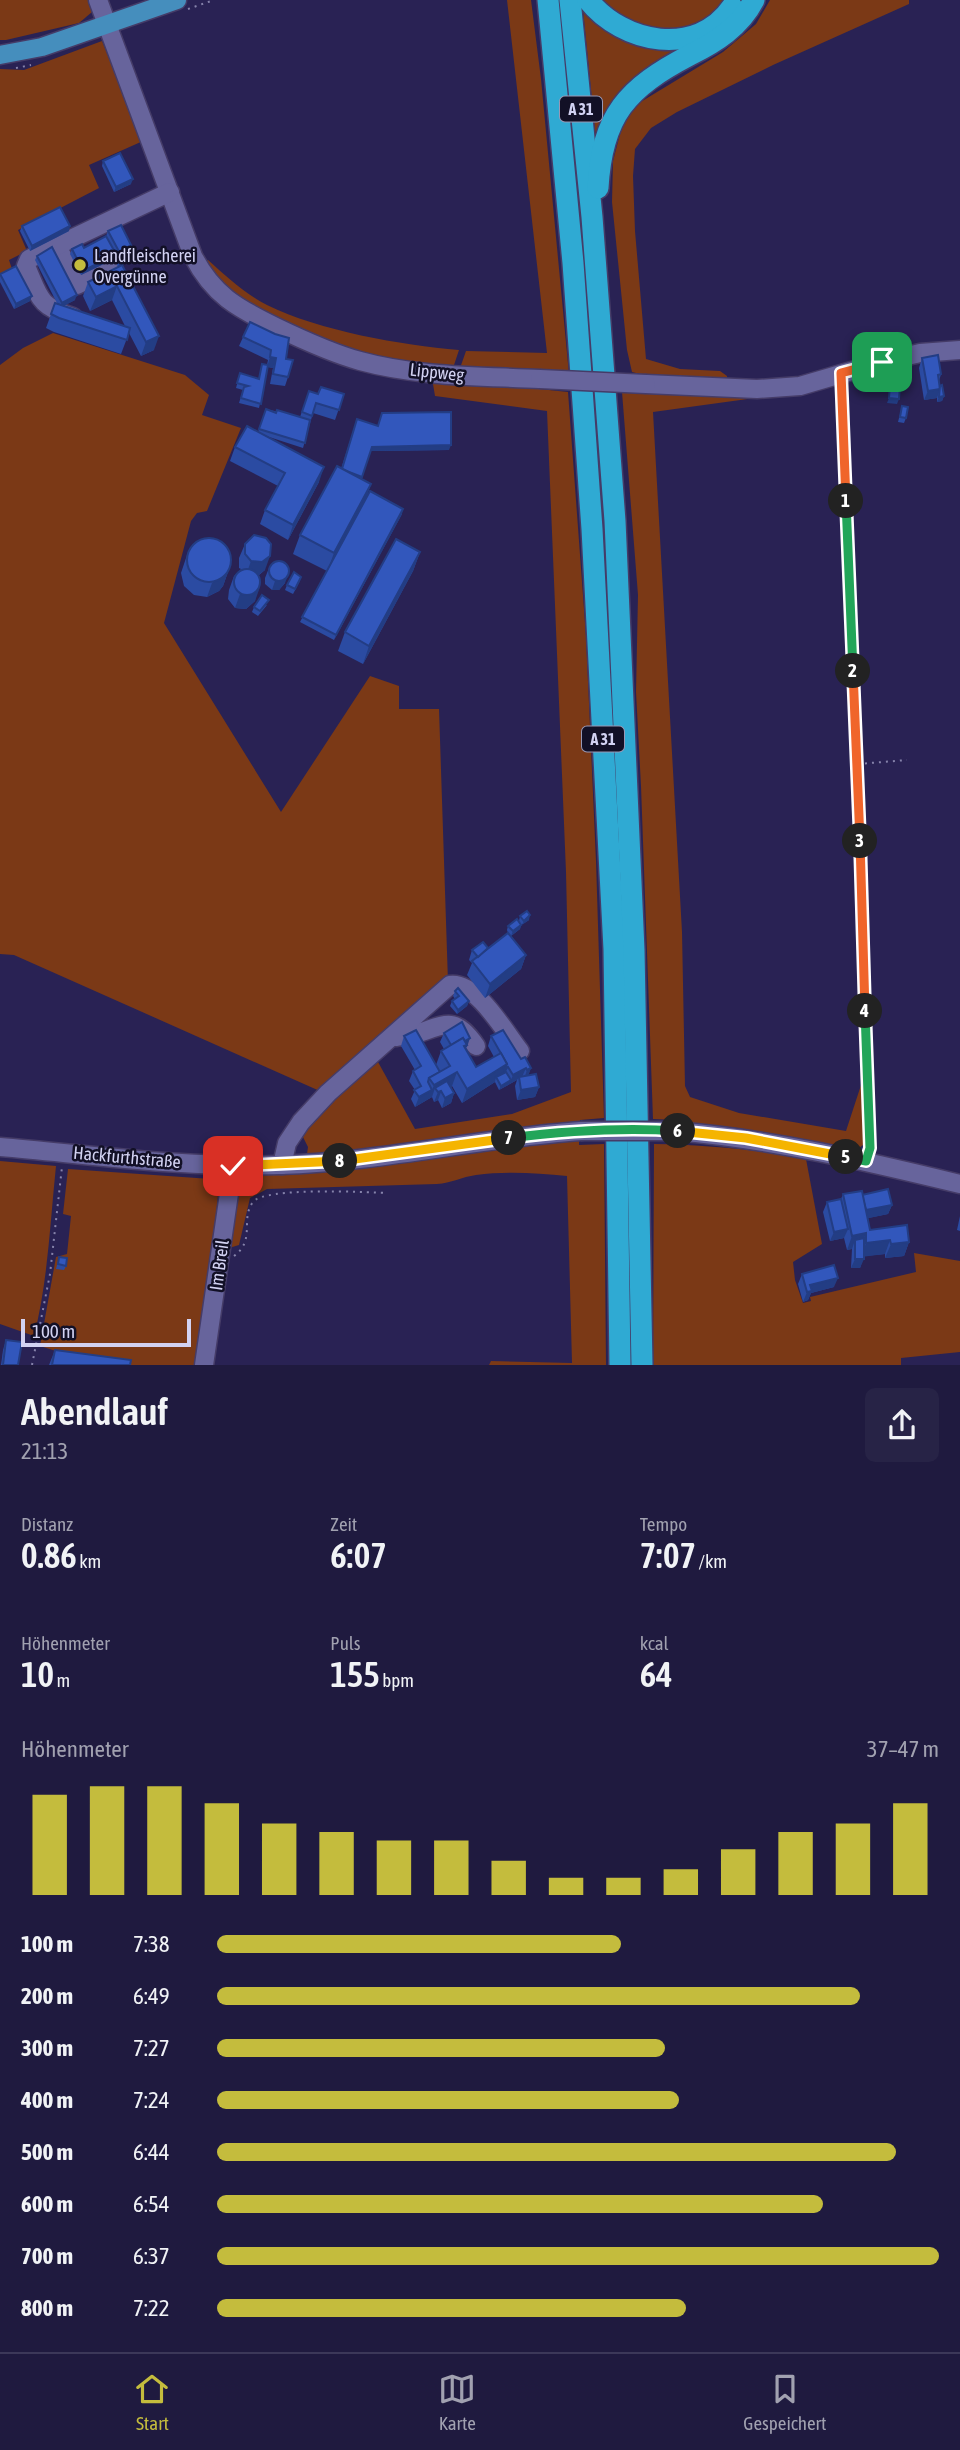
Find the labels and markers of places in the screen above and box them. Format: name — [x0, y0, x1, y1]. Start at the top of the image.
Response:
place label: Landfleischerei Overgünne — [94, 245, 196, 287]
marker: Landfleischerei Overgünne — [72, 257, 88, 273]
pin — [852, 332, 912, 392]
pin: 1 — [828, 484, 864, 518]
pin: 2 — [836, 654, 870, 688]
pin: 3 — [842, 824, 878, 858]
pin: 4 — [848, 993, 882, 1028]
pin: 6 — [660, 1114, 696, 1148]
pin: 7 — [491, 1120, 526, 1156]
pin — [203, 1136, 263, 1196]
pin: 5 — [828, 1140, 864, 1174]
pin: 8 — [322, 1144, 358, 1178]

